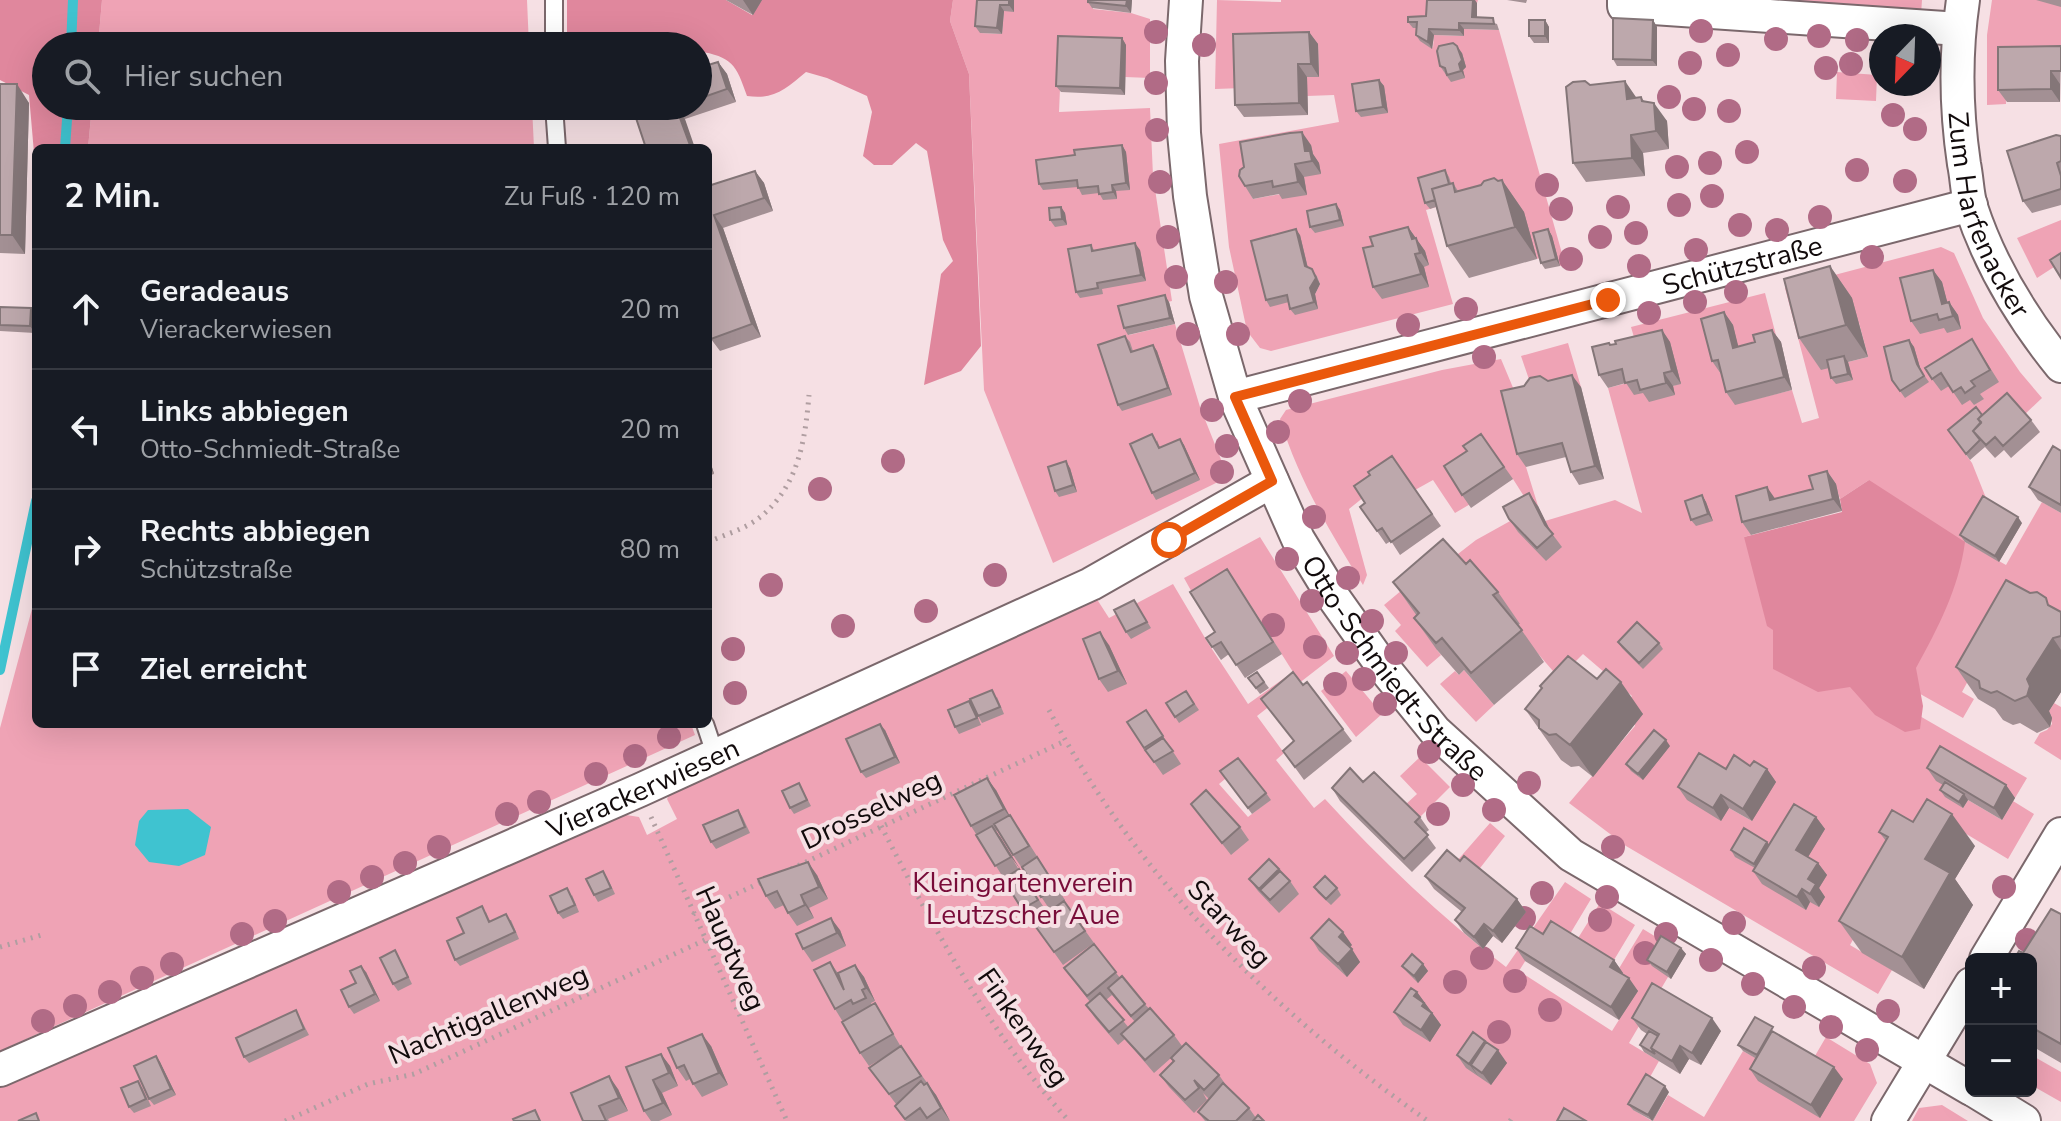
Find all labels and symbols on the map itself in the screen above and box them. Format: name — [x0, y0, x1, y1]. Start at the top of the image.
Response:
north arrow — [1869, 24, 1941, 96]
street label: Zum Harfenacker — [1939, 110, 2039, 325]
street label: Schützstraße — [1658, 227, 1827, 305]
route end — [1590, 282, 1626, 318]
route start — [1151, 522, 1187, 558]
street label: Otto-Schmiedt-Straße — [1292, 548, 1496, 790]
street label: Vierackerwiesen — [540, 729, 746, 849]
street label: Drosselweg — [795, 761, 948, 859]
park label: Kleingartenverein Leutzscher Aue — [912, 864, 1134, 934]
street label: Starweg — [1179, 871, 1280, 976]
street label: Hauptweg — [686, 880, 774, 1017]
street label: Nachtigallenweg — [383, 956, 594, 1074]
street label: Finkenweg — [968, 961, 1078, 1094]

